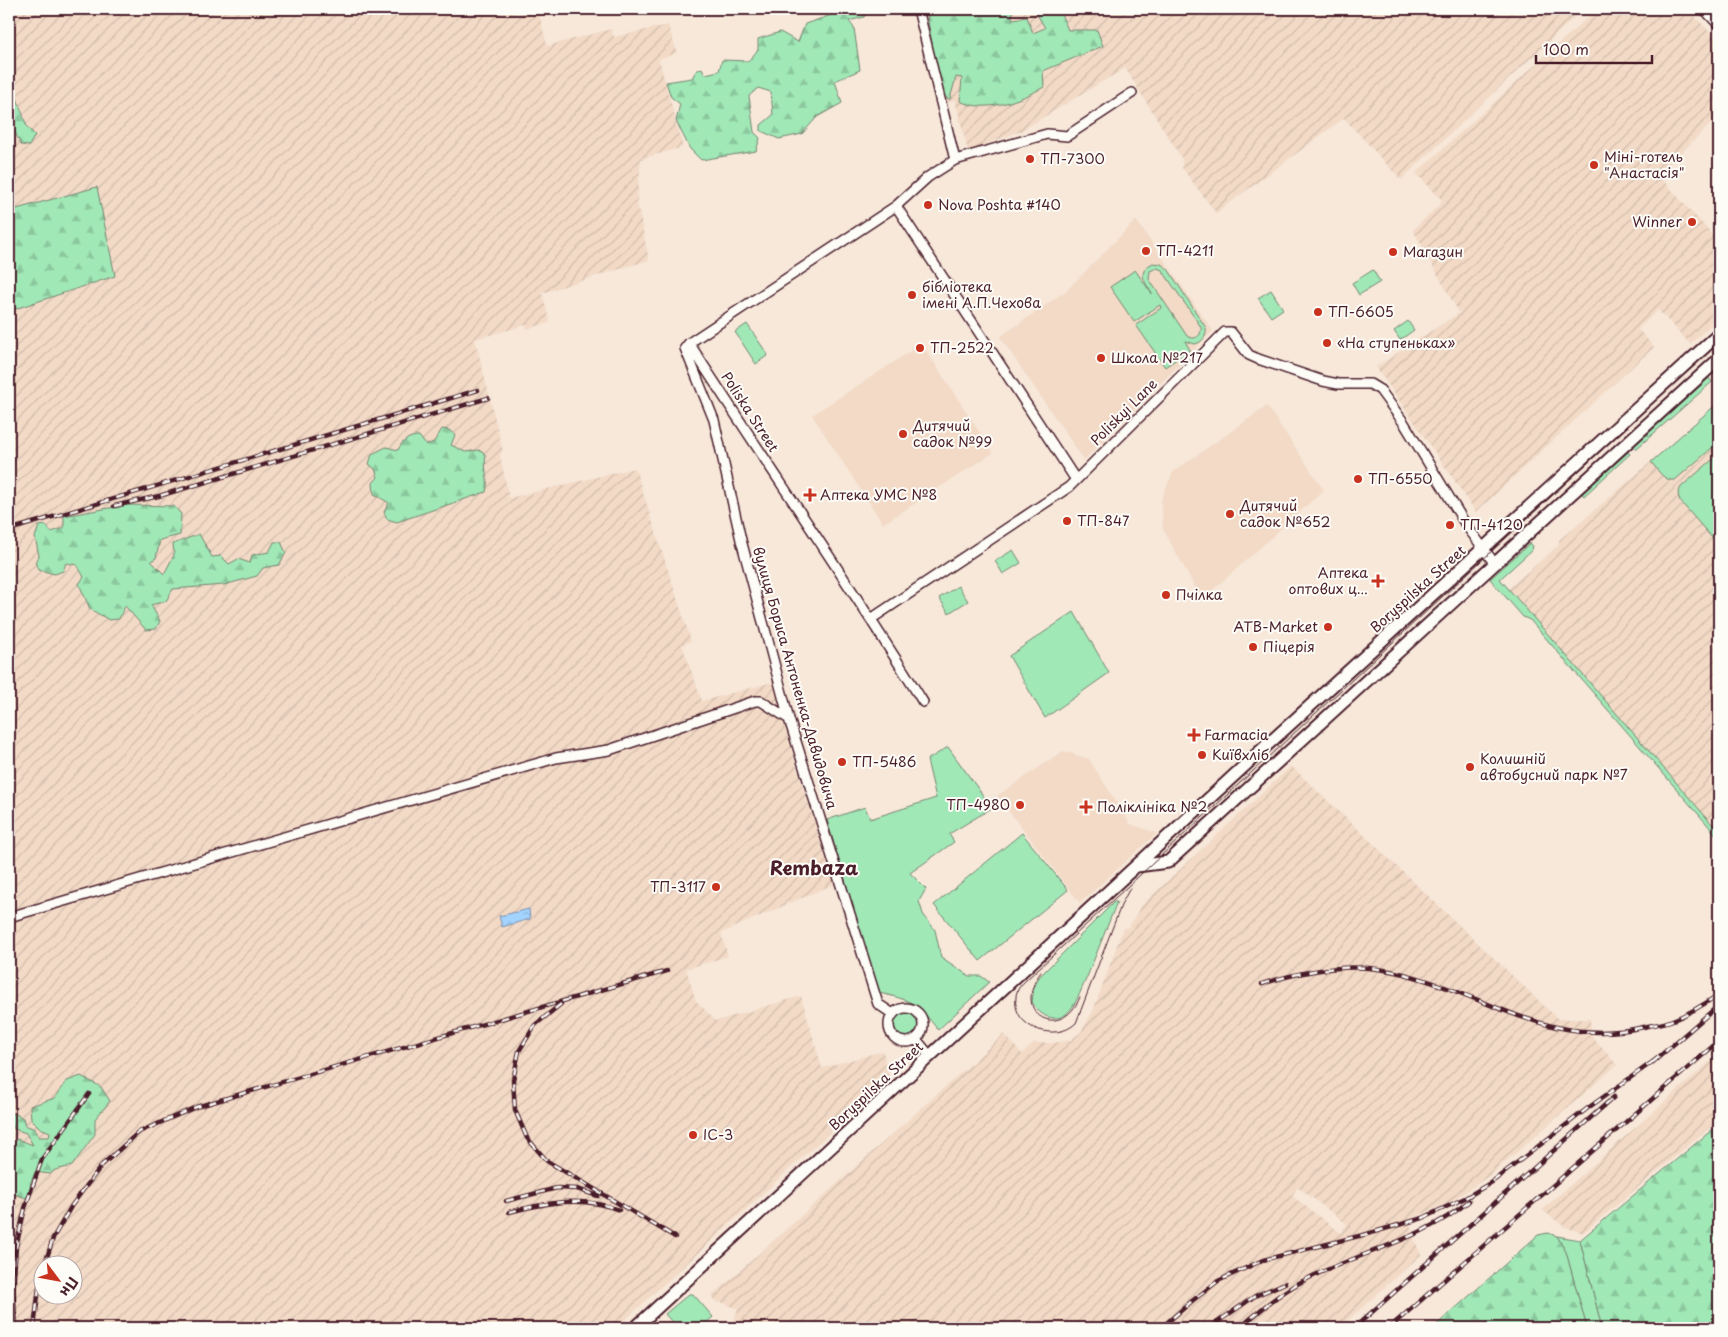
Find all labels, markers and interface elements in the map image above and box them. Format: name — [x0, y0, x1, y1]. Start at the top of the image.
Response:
scale bar — [1536, 32, 1652, 64]
text: 100 m — [1543, 37, 1589, 60]
place label: Міні-готель "Анастасія" — [1604, 146, 1685, 183]
place label: ТП-7300 — [1040, 148, 1105, 169]
marker: ТП-7300 — [1024, 153, 1036, 165]
marker: Міні-готель "Анастасія" — [1588, 159, 1600, 171]
place label: Nova Poshta #140 — [938, 194, 1061, 215]
marker: Nova Poshta #140 — [922, 199, 934, 211]
place label: Winner — [1632, 211, 1682, 232]
marker: Winner — [1686, 216, 1698, 228]
place label: ТП-4211 — [1156, 240, 1214, 261]
place label: Магазин — [1403, 241, 1463, 262]
marker: ТП-4211 — [1140, 245, 1152, 257]
marker: Магазин — [1387, 246, 1399, 258]
place label: бібліотека імені А.П.Чехова — [922, 276, 1041, 313]
marker: бібліотека імені А.П.Чехова — [906, 289, 918, 301]
place label: ТП-6605 — [1328, 301, 1394, 322]
marker: ТП-6605 — [1312, 306, 1324, 318]
place label: «На ступеньках» — [1337, 332, 1455, 353]
place label: ТП-2522 — [930, 337, 994, 358]
marker: «На ступеньках» — [1321, 337, 1333, 349]
marker: ТП-2522 — [914, 342, 926, 354]
place label: Школа №217 — [1111, 347, 1204, 368]
marker: Школа №217 — [1095, 352, 1107, 364]
street label: Poliska Street — [717, 368, 784, 456]
street label: Poliskyi Lane — [1085, 373, 1162, 450]
place label: Дитячий садок №99 — [912, 415, 993, 452]
marker: Дитячий садок №99 — [897, 428, 909, 440]
place label: ТП-6550 — [1368, 468, 1432, 489]
marker: ТП-6550 — [1352, 473, 1364, 485]
place label: Аптека УМС №8 — [820, 484, 937, 505]
marker: Аптека УМС №8 — [804, 489, 816, 501]
place label: Дитячий садок №652 — [1239, 495, 1330, 532]
marker: Дитячий садок №652 — [1224, 508, 1236, 520]
place label: ТП-847 — [1077, 510, 1130, 531]
place label: ТП-4120 — [1460, 514, 1523, 535]
marker: ТП-847 — [1061, 515, 1073, 527]
marker: ТП-4120 — [1444, 519, 1456, 531]
street label: Boryspilska Street — [1365, 540, 1470, 637]
street label: вулиця Бориса Антоненка-Давидовича — [748, 544, 843, 812]
place label: Аптека оптових ц... — [1289, 562, 1368, 599]
marker: Аптека оптових ц... — [1372, 575, 1384, 587]
place label: Пчілка — [1176, 584, 1223, 605]
marker: Пчілка — [1160, 589, 1172, 601]
place label: ATB-Market — [1233, 616, 1318, 637]
marker: ATB-Market — [1322, 621, 1334, 633]
place label: Піцерія — [1263, 636, 1315, 657]
marker: Піцерія — [1247, 641, 1259, 653]
place label: Farmacia — [1204, 724, 1269, 745]
marker: Farmacia — [1188, 729, 1200, 741]
place label: Київхліб — [1212, 744, 1269, 765]
place label: Колишній автобусний парк №7 — [1480, 748, 1628, 785]
marker: Київхліб — [1196, 749, 1208, 761]
place label: ТП-5486 — [852, 751, 916, 772]
marker: ТП-5486 — [836, 756, 848, 768]
marker: Колишній автобусний парк №7 — [1464, 761, 1476, 773]
place label: ТП-4980 — [946, 794, 1010, 815]
place label: Поліклініка №2 — [1097, 796, 1208, 817]
marker: ТП-4980 — [1014, 799, 1026, 811]
marker: Поліклініка №2 — [1079, 800, 1093, 814]
district label: Rembaza — [770, 853, 858, 881]
place label: ТП-3117 — [650, 876, 706, 897]
marker: ТП-3117 — [710, 881, 722, 893]
street label: Boryspilska Street — [824, 1036, 927, 1135]
place label: ІС-3 — [703, 1124, 733, 1145]
marker: ІС-3 — [687, 1129, 699, 1141]
north arrow — [32, 1254, 82, 1304]
text: Пн — [55, 1273, 84, 1301]

